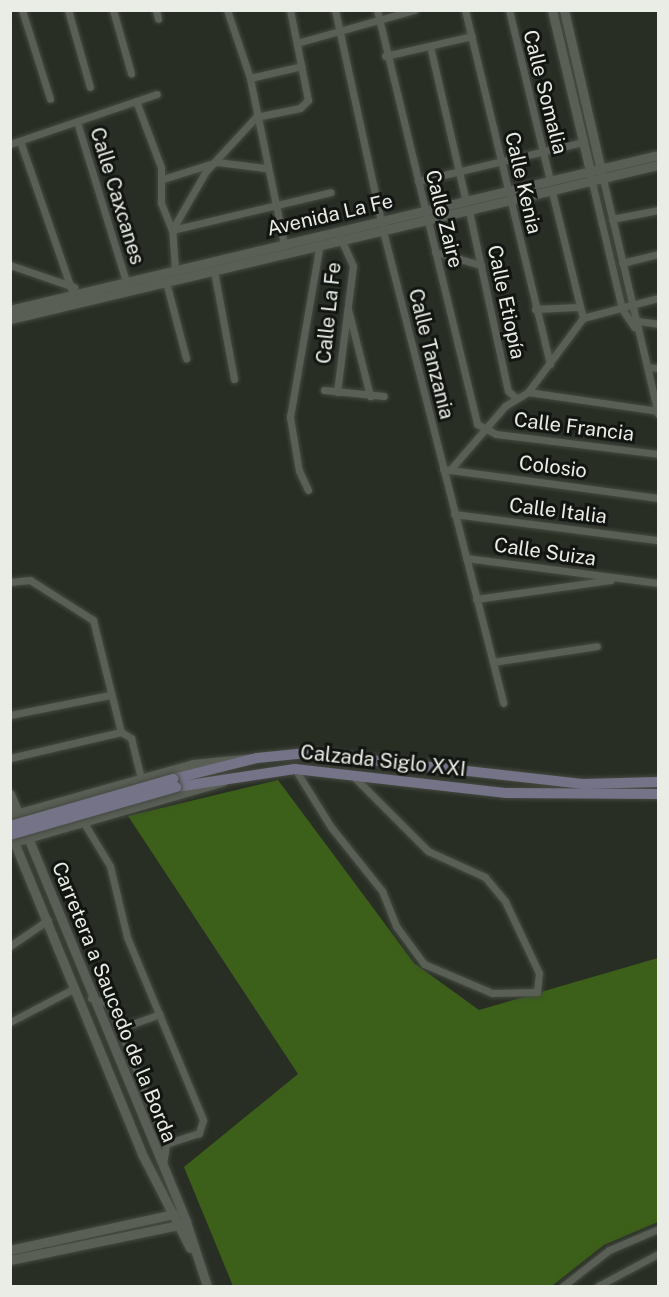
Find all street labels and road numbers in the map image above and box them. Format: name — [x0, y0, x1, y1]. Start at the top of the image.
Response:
street label: Calle Somalia — [518, 27, 572, 157]
street label: Calle Caxcanes — [85, 124, 149, 268]
street label: Calle Kenia — [500, 130, 546, 236]
street label: Calle Zaire — [420, 167, 468, 271]
street label: Avenida La Fe — [265, 189, 395, 241]
street label: Calle Etiopía — [482, 243, 530, 361]
street label: Calle La Fe — [312, 261, 346, 365]
street label: Calle Tanzania — [403, 286, 459, 422]
street label: Calle Francia — [513, 408, 635, 446]
street label: Colosio — [518, 451, 588, 483]
street label: Calle Italia — [508, 493, 608, 529]
street label: Calle Suiza — [492, 533, 598, 571]
street label: Calzada Siglo XXI — [299, 740, 467, 782]
street label: Carretera a Saucedo de la Borda — [47, 858, 181, 1146]

